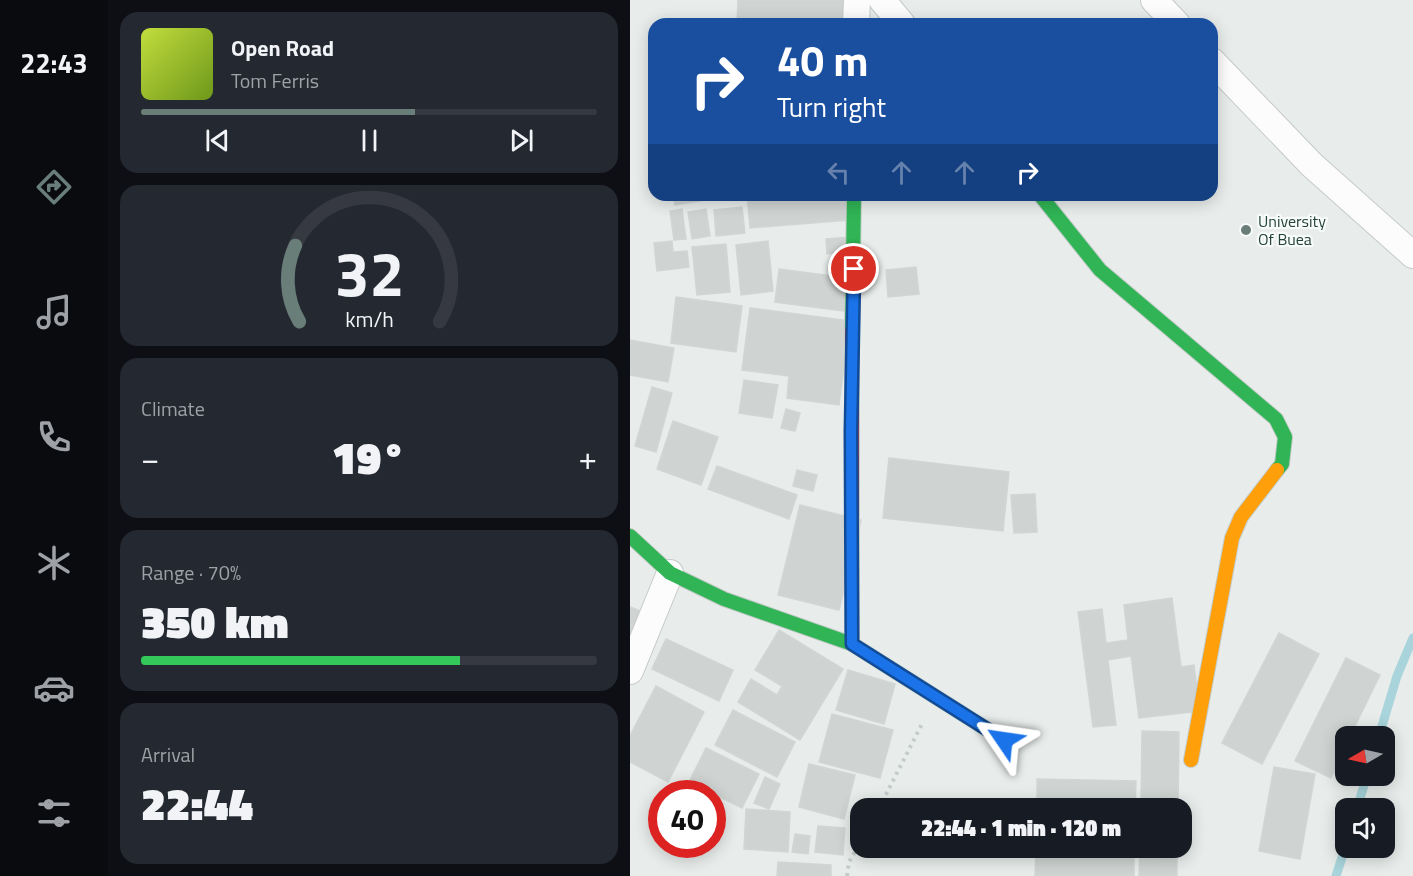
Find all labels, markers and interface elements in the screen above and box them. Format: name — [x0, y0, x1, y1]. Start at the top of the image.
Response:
text: 40 m — [777, 28, 869, 92]
text: Open Road — [231, 31, 334, 65]
text: 22:43 — [20, 42, 88, 83]
icon: right — [678, 42, 756, 120]
text: Tom Ferris — [231, 65, 319, 96]
text: Turn right — [777, 86, 886, 127]
icon: previous — [201, 124, 234, 157]
icon: pause — [353, 124, 386, 157]
icon: next — [505, 124, 538, 157]
icon: left — [822, 156, 855, 189]
icon: ahead — [885, 156, 918, 189]
icon: ahead — [948, 156, 981, 189]
icon: right — [1011, 156, 1044, 189]
icon: directions — [33, 166, 75, 208]
place label: University Of Buea — [1258, 209, 1326, 251]
marker: University Of Buea — [1239, 223, 1253, 237]
text: 32 — [334, 225, 404, 320]
pin — [828, 243, 879, 294]
icon: arrive — [837, 252, 870, 285]
icon: music — [33, 291, 75, 333]
text: km/h — [345, 304, 393, 336]
text: Climate — [141, 393, 205, 424]
icon: phone — [33, 416, 75, 458]
text: 19° — [332, 423, 406, 491]
text: − — [141, 433, 159, 483]
text: + — [579, 433, 597, 483]
icon: climate — [33, 542, 75, 584]
text: Range · 70% — [141, 557, 241, 588]
text: 350 km — [141, 587, 289, 655]
icon: car — [33, 667, 75, 709]
position arrow — [972, 708, 1036, 772]
north arrow — [1335, 726, 1395, 786]
map controls — [1335, 726, 1395, 858]
text: Arrival — [141, 739, 195, 770]
text: 22:44 — [141, 769, 253, 837]
speed limit sign: 40 — [648, 780, 726, 858]
icon: filters — [33, 792, 75, 834]
button: sound — [1335, 798, 1395, 858]
text: 22:44 · 1 min · 120 m — [921, 811, 1121, 845]

